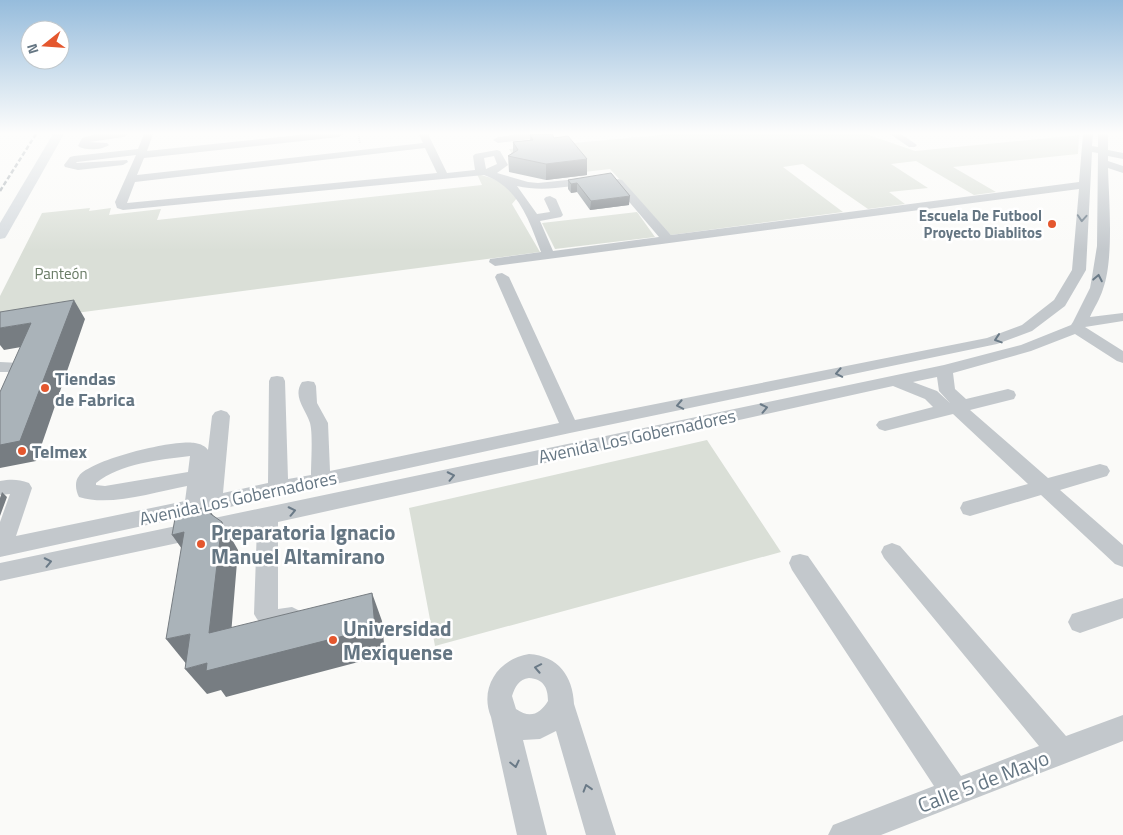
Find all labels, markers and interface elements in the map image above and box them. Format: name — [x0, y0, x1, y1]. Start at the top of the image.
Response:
north arrow — [20, 20, 70, 70]
text: N — [21, 41, 44, 57]
place label: Escuela De Futbool Proyecto Diablitos — [919, 204, 1042, 244]
one-way arrow — [1077, 214, 1088, 222]
marker: Escuela De Futbool Proyecto Diablitos — [1046, 218, 1058, 230]
park label: Panteón — [34, 262, 88, 285]
one-way arrow — [1093, 274, 1103, 283]
one-way arrow — [994, 333, 1003, 343]
place label: Tiendas de Fabrica — [55, 365, 135, 413]
one-way arrow — [835, 367, 844, 377]
marker: Tiendas de Fabrica — [39, 382, 51, 394]
one-way arrow — [675, 399, 684, 410]
street label: Avenida Los Gobernadores — [536, 402, 738, 470]
one-way arrow — [759, 403, 768, 414]
place label: Telmex — [32, 438, 88, 465]
marker: Telmex — [16, 445, 28, 457]
street label: Avenida Los Gobernadores — [137, 464, 339, 532]
one-way arrow — [447, 471, 456, 482]
one-way arrow — [288, 506, 297, 517]
place label: Preparatoria Ignacio Manuel Altamirano — [211, 516, 395, 572]
marker: Preparatoria Ignacio Manuel Altamirano — [195, 538, 207, 550]
one-way arrow — [43, 557, 52, 568]
place label: Universidad Mexiquense — [343, 612, 453, 668]
marker: Universidad Mexiquense — [327, 634, 339, 646]
one-way arrow — [533, 663, 542, 674]
street label: Calle 5 de Mayo — [913, 741, 1053, 821]
one-way arrow — [509, 759, 520, 768]
one-way arrow — [582, 785, 592, 793]

